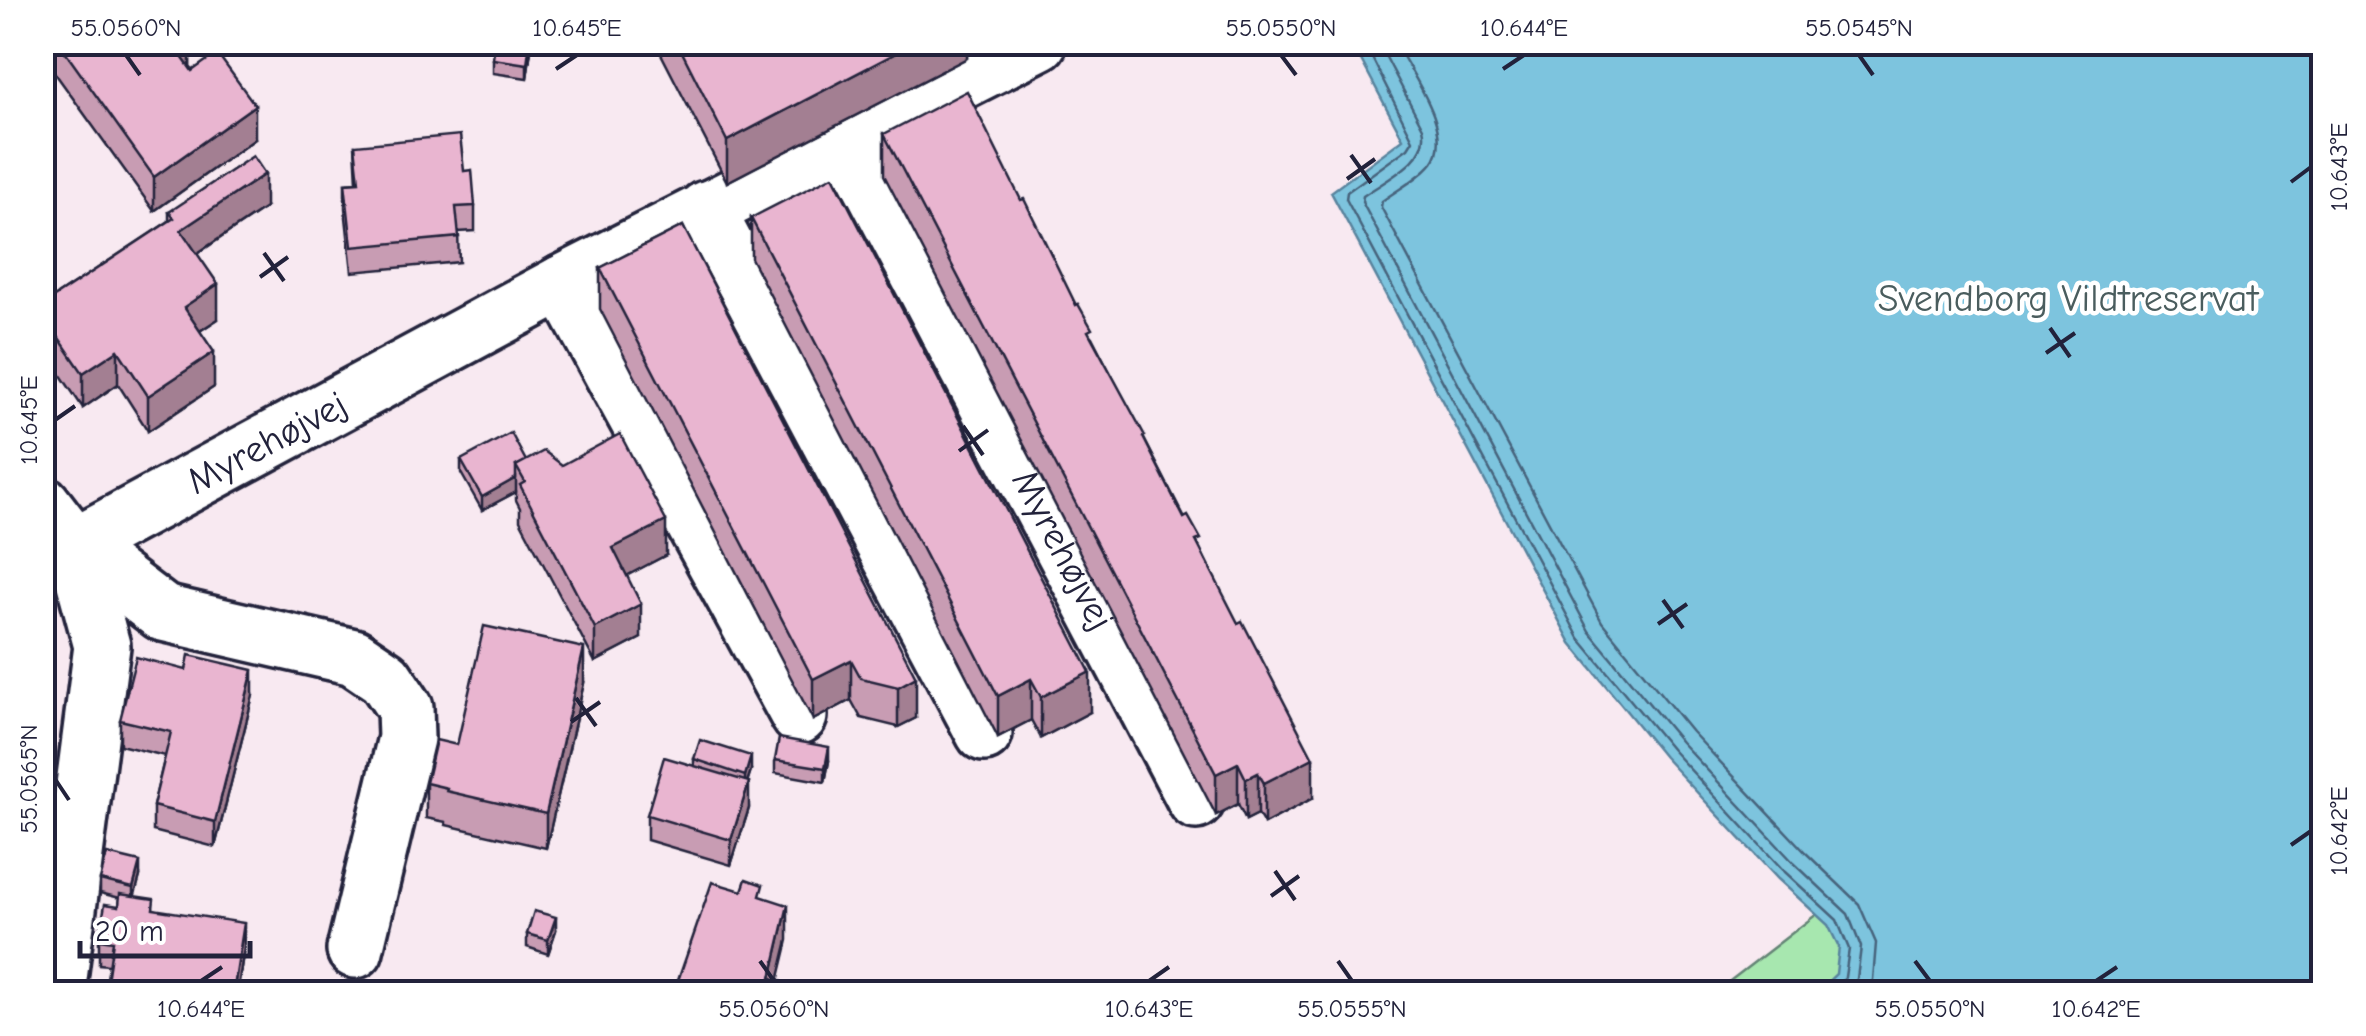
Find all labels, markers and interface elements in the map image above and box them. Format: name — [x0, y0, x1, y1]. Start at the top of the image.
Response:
text: 55.0560°N — [70, 13, 182, 42]
text: 10.645°E — [532, 13, 622, 42]
text: 55.0550°N — [1225, 13, 1337, 42]
text: 10.644°E — [1480, 13, 1568, 42]
text: 55.0545°N — [1805, 13, 1913, 42]
text: 10.643°E — [2324, 123, 2353, 211]
park label: Svendborg Vildtreservat — [1878, 277, 2259, 321]
text: 10.645°E — [14, 375, 43, 465]
street label: Myrehøjvej — [180, 382, 354, 504]
street label: Myrehøjvej — [1002, 463, 1123, 638]
text: 55.0565°N — [14, 724, 43, 834]
text: 10.642°E — [2324, 787, 2353, 875]
scale bar — [80, 896, 250, 958]
text: 20 m — [95, 914, 164, 949]
text: 10.644°E — [157, 994, 245, 1023]
text: 55.0560°N — [718, 994, 830, 1023]
text: 10.643°E — [1105, 994, 1193, 1023]
text: 55.0555°N — [1297, 994, 1407, 1023]
text: 55.0550°N — [1874, 994, 1986, 1023]
text: 10.642°E — [2052, 994, 2140, 1023]

